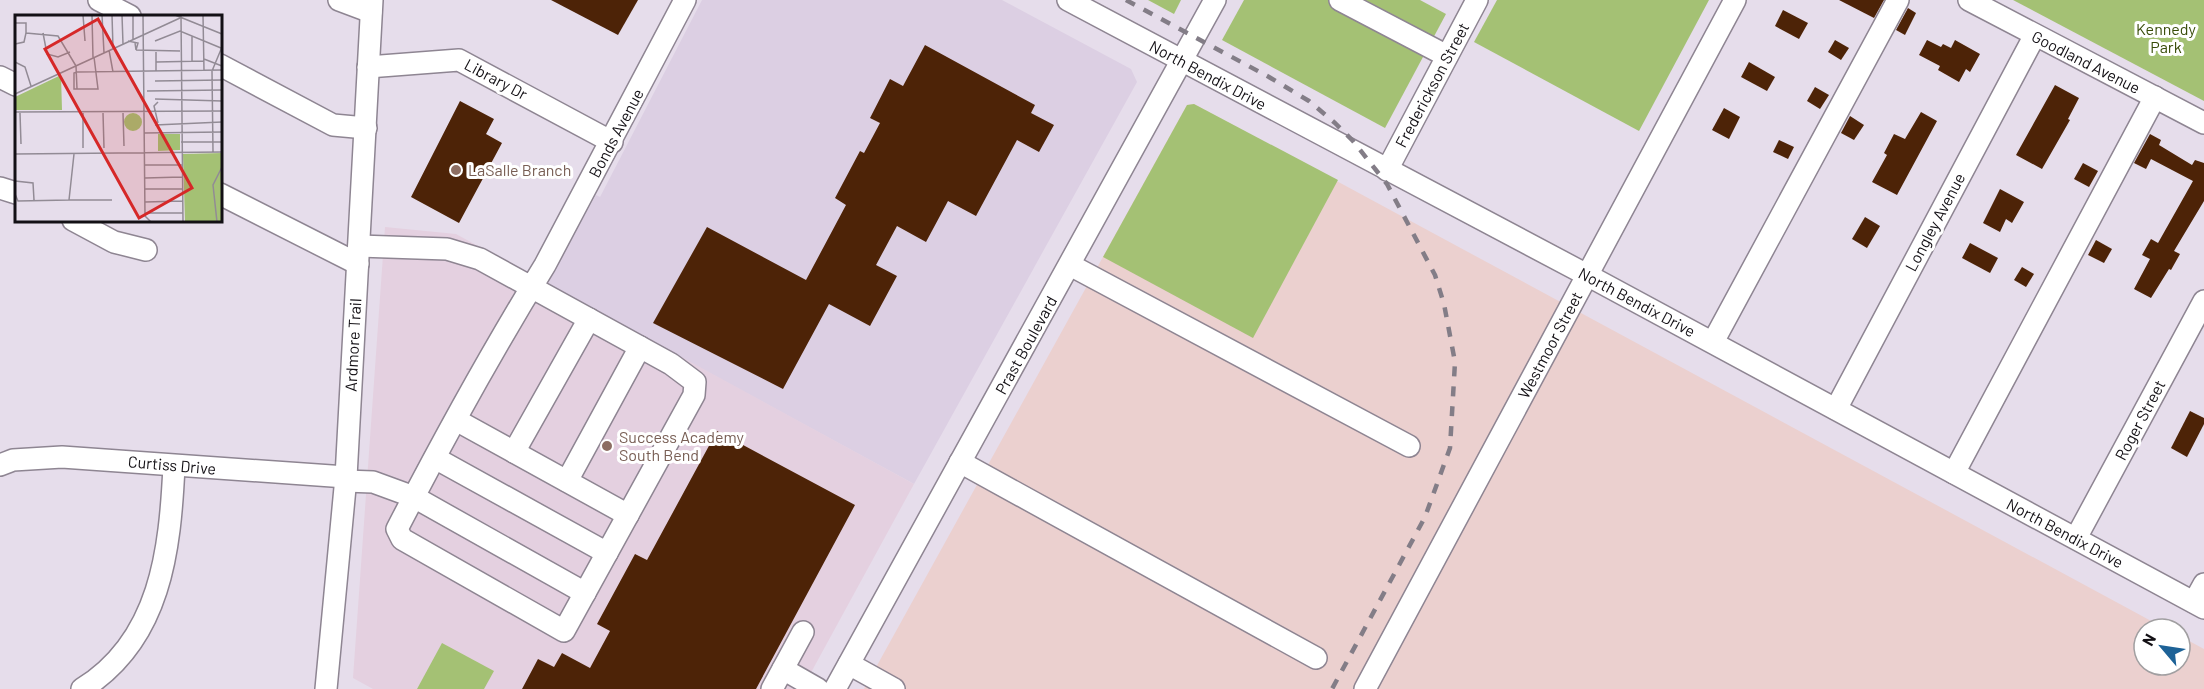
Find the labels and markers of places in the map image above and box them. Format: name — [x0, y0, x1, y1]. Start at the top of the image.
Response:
place label: LaSalle Branch — [468, 160, 571, 179]
marker: LaSalle Branch — [449, 163, 463, 177]
place label: Success Academy South Bend — [619, 427, 745, 464]
marker: Success Academy South Bend — [600, 439, 614, 453]

